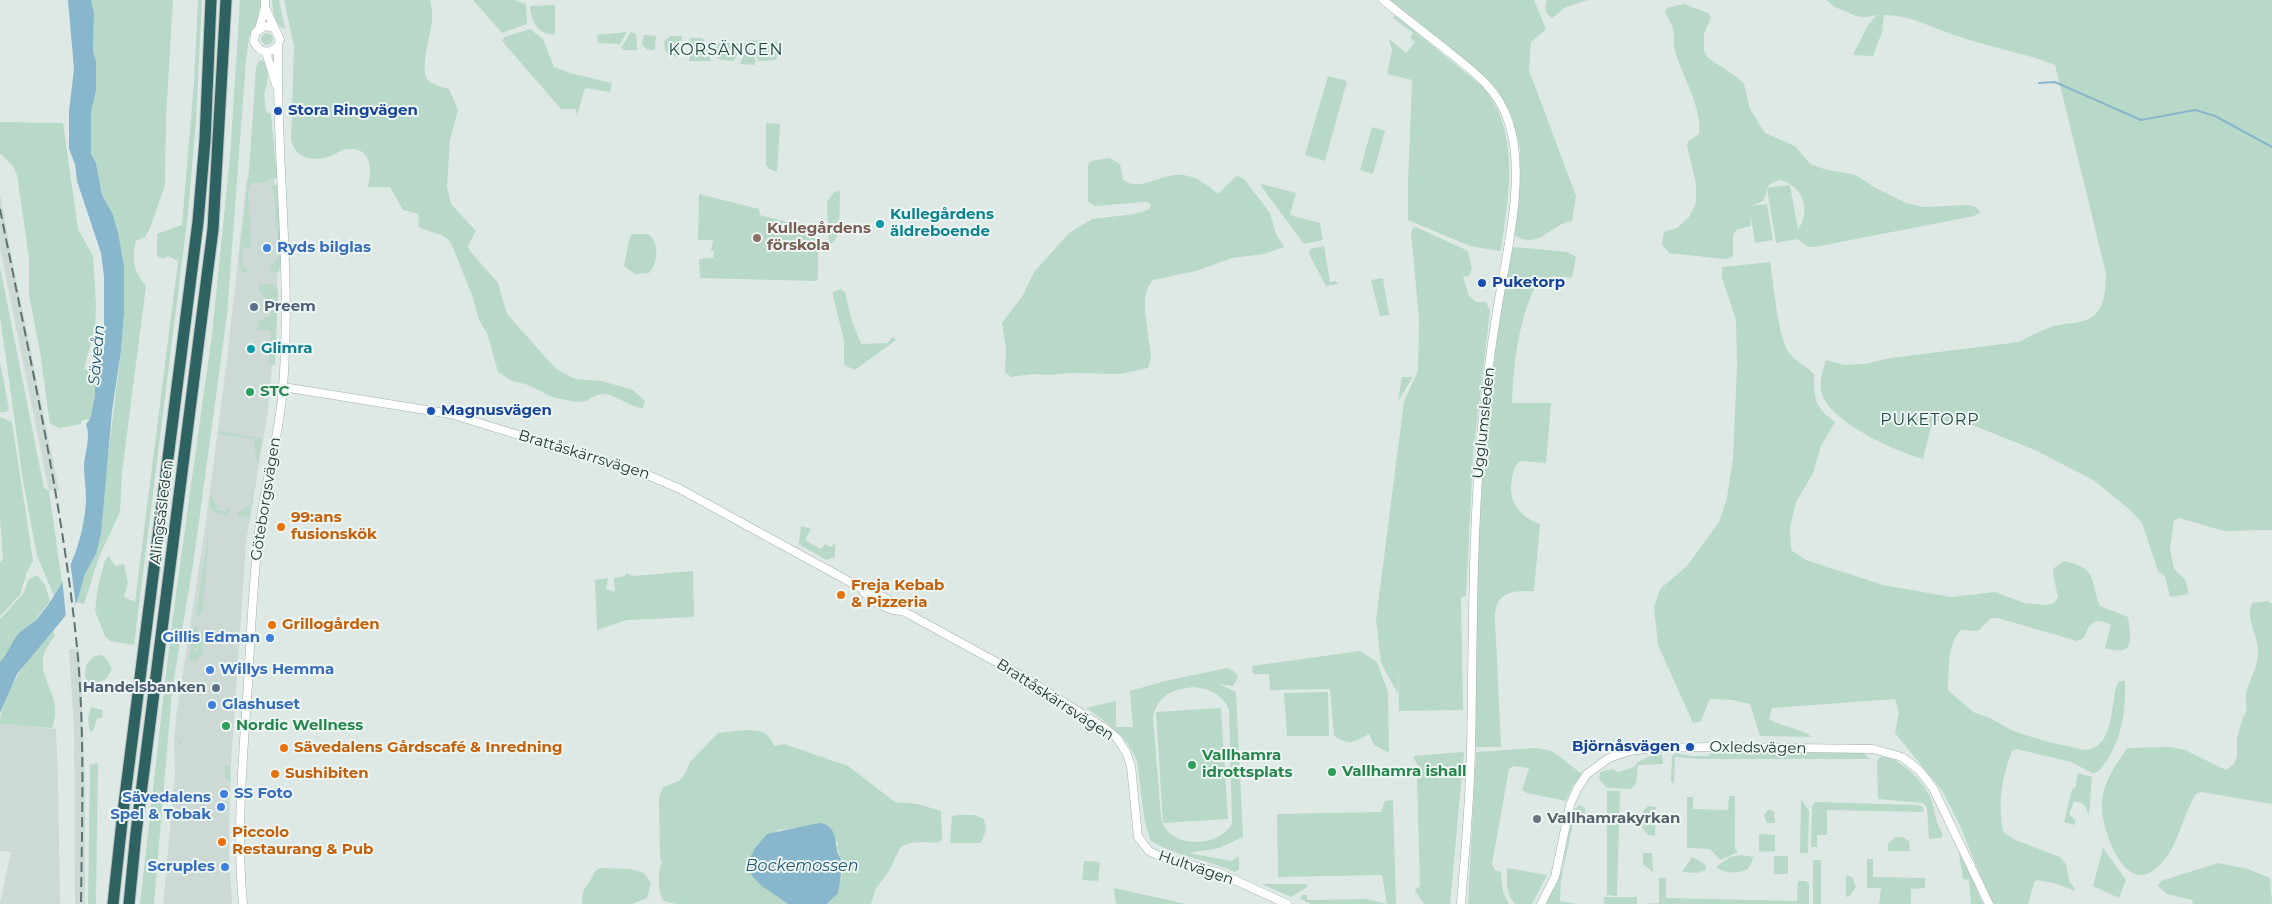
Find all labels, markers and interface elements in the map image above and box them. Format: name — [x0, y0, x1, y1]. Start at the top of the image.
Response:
district label: KORSÄNGEN — [667, 40, 785, 60]
place label: Stora Ringvägen — [288, 102, 418, 120]
marker: Stora Ringvägen — [272, 105, 284, 117]
place label: Kullegårdens äldreboende — [890, 206, 994, 241]
marker: Kullegårdens äldreboende — [874, 218, 886, 230]
place label: Kullegårdens förskola — [767, 220, 871, 255]
marker: Kullegårdens förskola — [751, 232, 763, 244]
place label: Ryds bilglas — [277, 239, 371, 257]
marker: Ryds bilglas — [261, 242, 273, 254]
place label: Puketorp — [1492, 274, 1565, 292]
marker: Puketorp — [1476, 277, 1488, 289]
place label: Preem — [264, 298, 316, 316]
marker: Preem — [248, 301, 260, 313]
water label: Säveån — [85, 324, 109, 386]
place label: Glimra — [261, 340, 312, 358]
marker: Glimra — [245, 343, 257, 355]
street label: Ugglumsleden — [1469, 366, 1499, 480]
place label: STC — [260, 383, 289, 401]
marker: STC — [244, 386, 256, 398]
place label: Magnusvägen — [441, 402, 552, 420]
marker: Magnusvägen — [425, 405, 437, 417]
district label: PUKETORP — [1879, 410, 1981, 430]
street label: Brattåskärrsvägen — [516, 426, 652, 484]
street label: Göteborgsvägen — [247, 436, 285, 562]
street label: Alingsåsleden — [147, 459, 177, 565]
place label: 99:ans fusionskök — [291, 509, 377, 544]
marker: 99:ans fusionskök — [275, 521, 287, 533]
place label: Freja Kebab & Pizzeria — [851, 577, 944, 612]
marker: Freja Kebab & Pizzeria — [835, 589, 847, 601]
place label: Grillogården — [282, 616, 380, 634]
marker: Grillogården — [266, 619, 278, 631]
place label: Gillis Edman — [162, 629, 260, 647]
marker: Gillis Edman — [264, 632, 276, 644]
street label: Brattåskärrsvägen — [993, 655, 1117, 745]
place label: Willys Hemma — [220, 661, 334, 679]
marker: Willys Hemma — [204, 664, 216, 676]
place label: Handelsbanken — [83, 679, 206, 697]
marker: Handelsbanken — [210, 682, 222, 694]
place label: Glashuset — [222, 696, 300, 714]
marker: Glashuset — [206, 699, 218, 711]
place label: Nordic Wellness — [236, 717, 363, 735]
marker: Nordic Wellness — [220, 720, 232, 732]
place label: Björnåsvägen — [1572, 738, 1680, 756]
street label: Oxledsvägen — [1709, 738, 1807, 758]
place label: Sävedalens Gårdscafé & Inredning — [294, 739, 563, 757]
marker: Björnåsvägen — [1684, 741, 1696, 753]
marker: Sävedalens Gårdscafé & Inredning — [278, 742, 290, 754]
place label: Vallhamra idrottsplats — [1202, 747, 1293, 782]
marker: Vallhamra idrottsplats — [1186, 759, 1198, 771]
place label: Vallhamra ishall — [1342, 763, 1467, 781]
place label: Sushibiten — [285, 765, 369, 783]
marker: Vallhamra ishall — [1326, 766, 1338, 778]
marker: Sushibiten — [269, 768, 281, 780]
place label: SS Foto — [234, 785, 293, 803]
marker: SS Foto — [218, 788, 230, 800]
place label: Sävedalens Spel & Tobak — [110, 789, 211, 824]
marker: Sävedalens Spel & Tobak — [215, 801, 227, 813]
place label: Vallhamrakyrkan — [1547, 810, 1680, 828]
marker: Vallhamrakyrkan — [1531, 813, 1543, 825]
place label: Piccolo Restaurang & Pub — [232, 824, 373, 859]
marker: Piccolo Restaurang & Pub — [216, 836, 228, 848]
street label: Hultvägen — [1156, 847, 1236, 889]
water label: Bockemossen — [746, 856, 858, 876]
place label: Scruples — [148, 858, 215, 876]
marker: Scruples — [219, 861, 231, 873]

